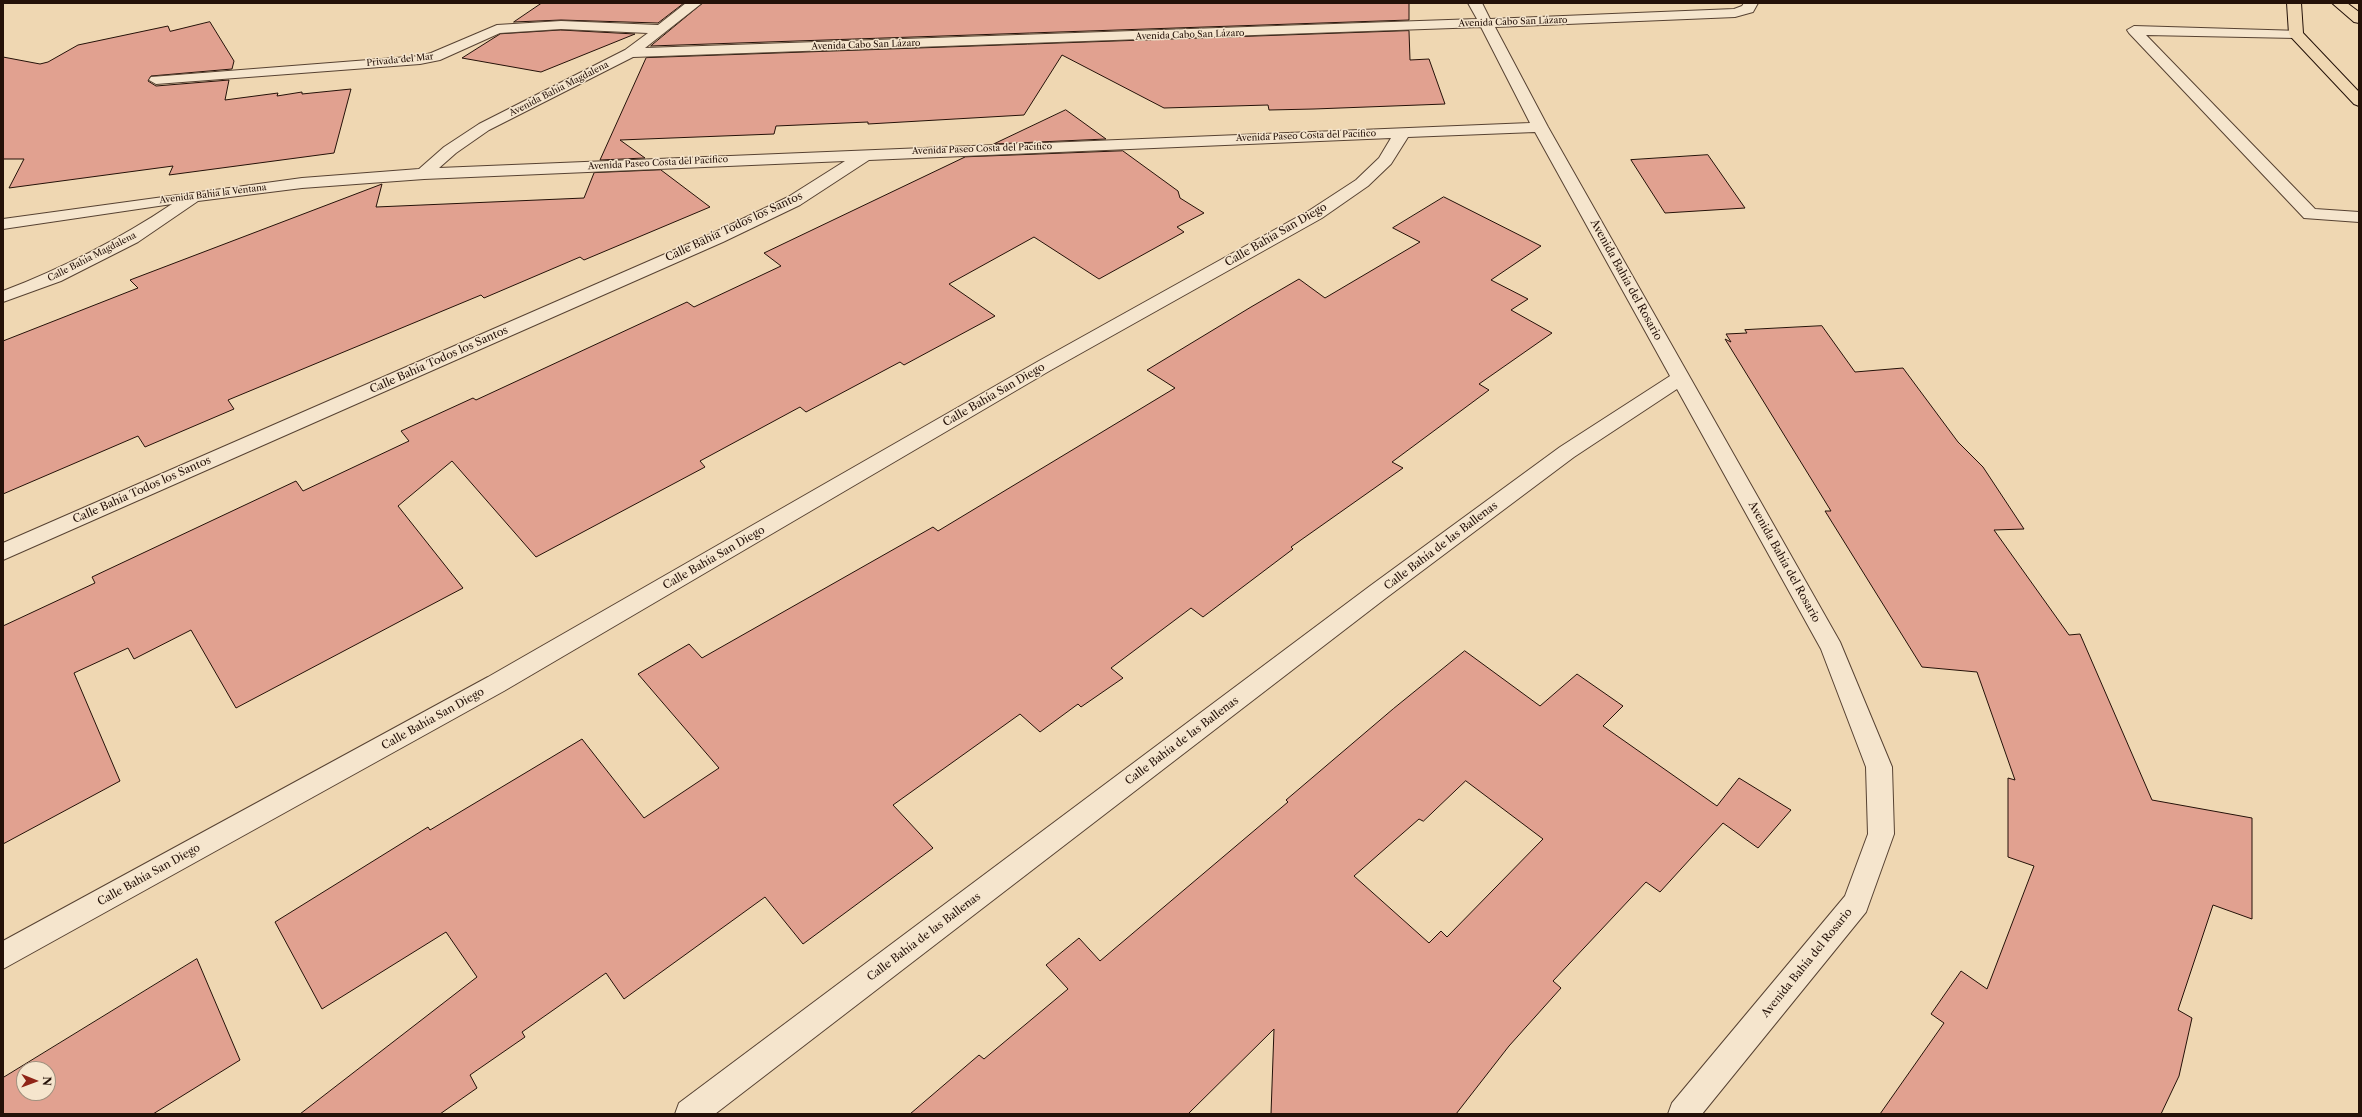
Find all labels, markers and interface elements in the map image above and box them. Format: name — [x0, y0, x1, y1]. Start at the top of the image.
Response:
street label: Avenida Cabo San Lázaro — [1458, 15, 1568, 29]
street label: Avenida Cabo San Lázaro — [1135, 28, 1245, 42]
street label: Avenida Cabo San Lázaro — [811, 38, 921, 52]
street label: Privada del Mar — [366, 51, 434, 69]
street label: Avenida Bahía Magdalena — [507, 59, 611, 119]
street label: Avenida Paseo Costa del Pacífico — [1236, 128, 1376, 144]
street label: Avenida Paseo Costa del Pacífico — [912, 141, 1052, 157]
street label: Avenida Paseo Costa del Pacífico — [588, 154, 728, 172]
street label: Avenida Bahía la Ventana — [159, 182, 267, 206]
street label: Calle Bahía Todos los Santos — [663, 189, 805, 265]
street label: Calle Bahía San Diego — [1223, 200, 1329, 270]
street label: Avenida Bahía del Rosario — [1587, 217, 1665, 343]
street label: Calle Bahía Magdalena — [46, 230, 138, 284]
street label: Calle Bahía Todos los Santos — [368, 324, 510, 396]
street label: Calle Bahía San Diego — [941, 360, 1047, 430]
street label: Calle Bahía Todos los Santos — [71, 454, 213, 526]
street label: Calle Bahía de las Ballenas — [1382, 499, 1500, 593]
street label: Avenida Bahía del Rosario — [1745, 499, 1823, 625]
street label: Calle Bahía San Diego — [661, 523, 767, 593]
street label: Calle Bahía San Diego — [379, 685, 487, 753]
street label: Calle Bahía de las Ballenas — [1123, 694, 1241, 788]
street label: Calle Bahía San Diego — [95, 841, 203, 909]
street label: Calle Bahía de las Ballenas — [865, 890, 983, 984]
street label: Avenida Bahía del Rosario — [1759, 906, 1855, 1020]
north arrow — [16, 1061, 56, 1101]
text: N — [40, 1076, 54, 1086]

